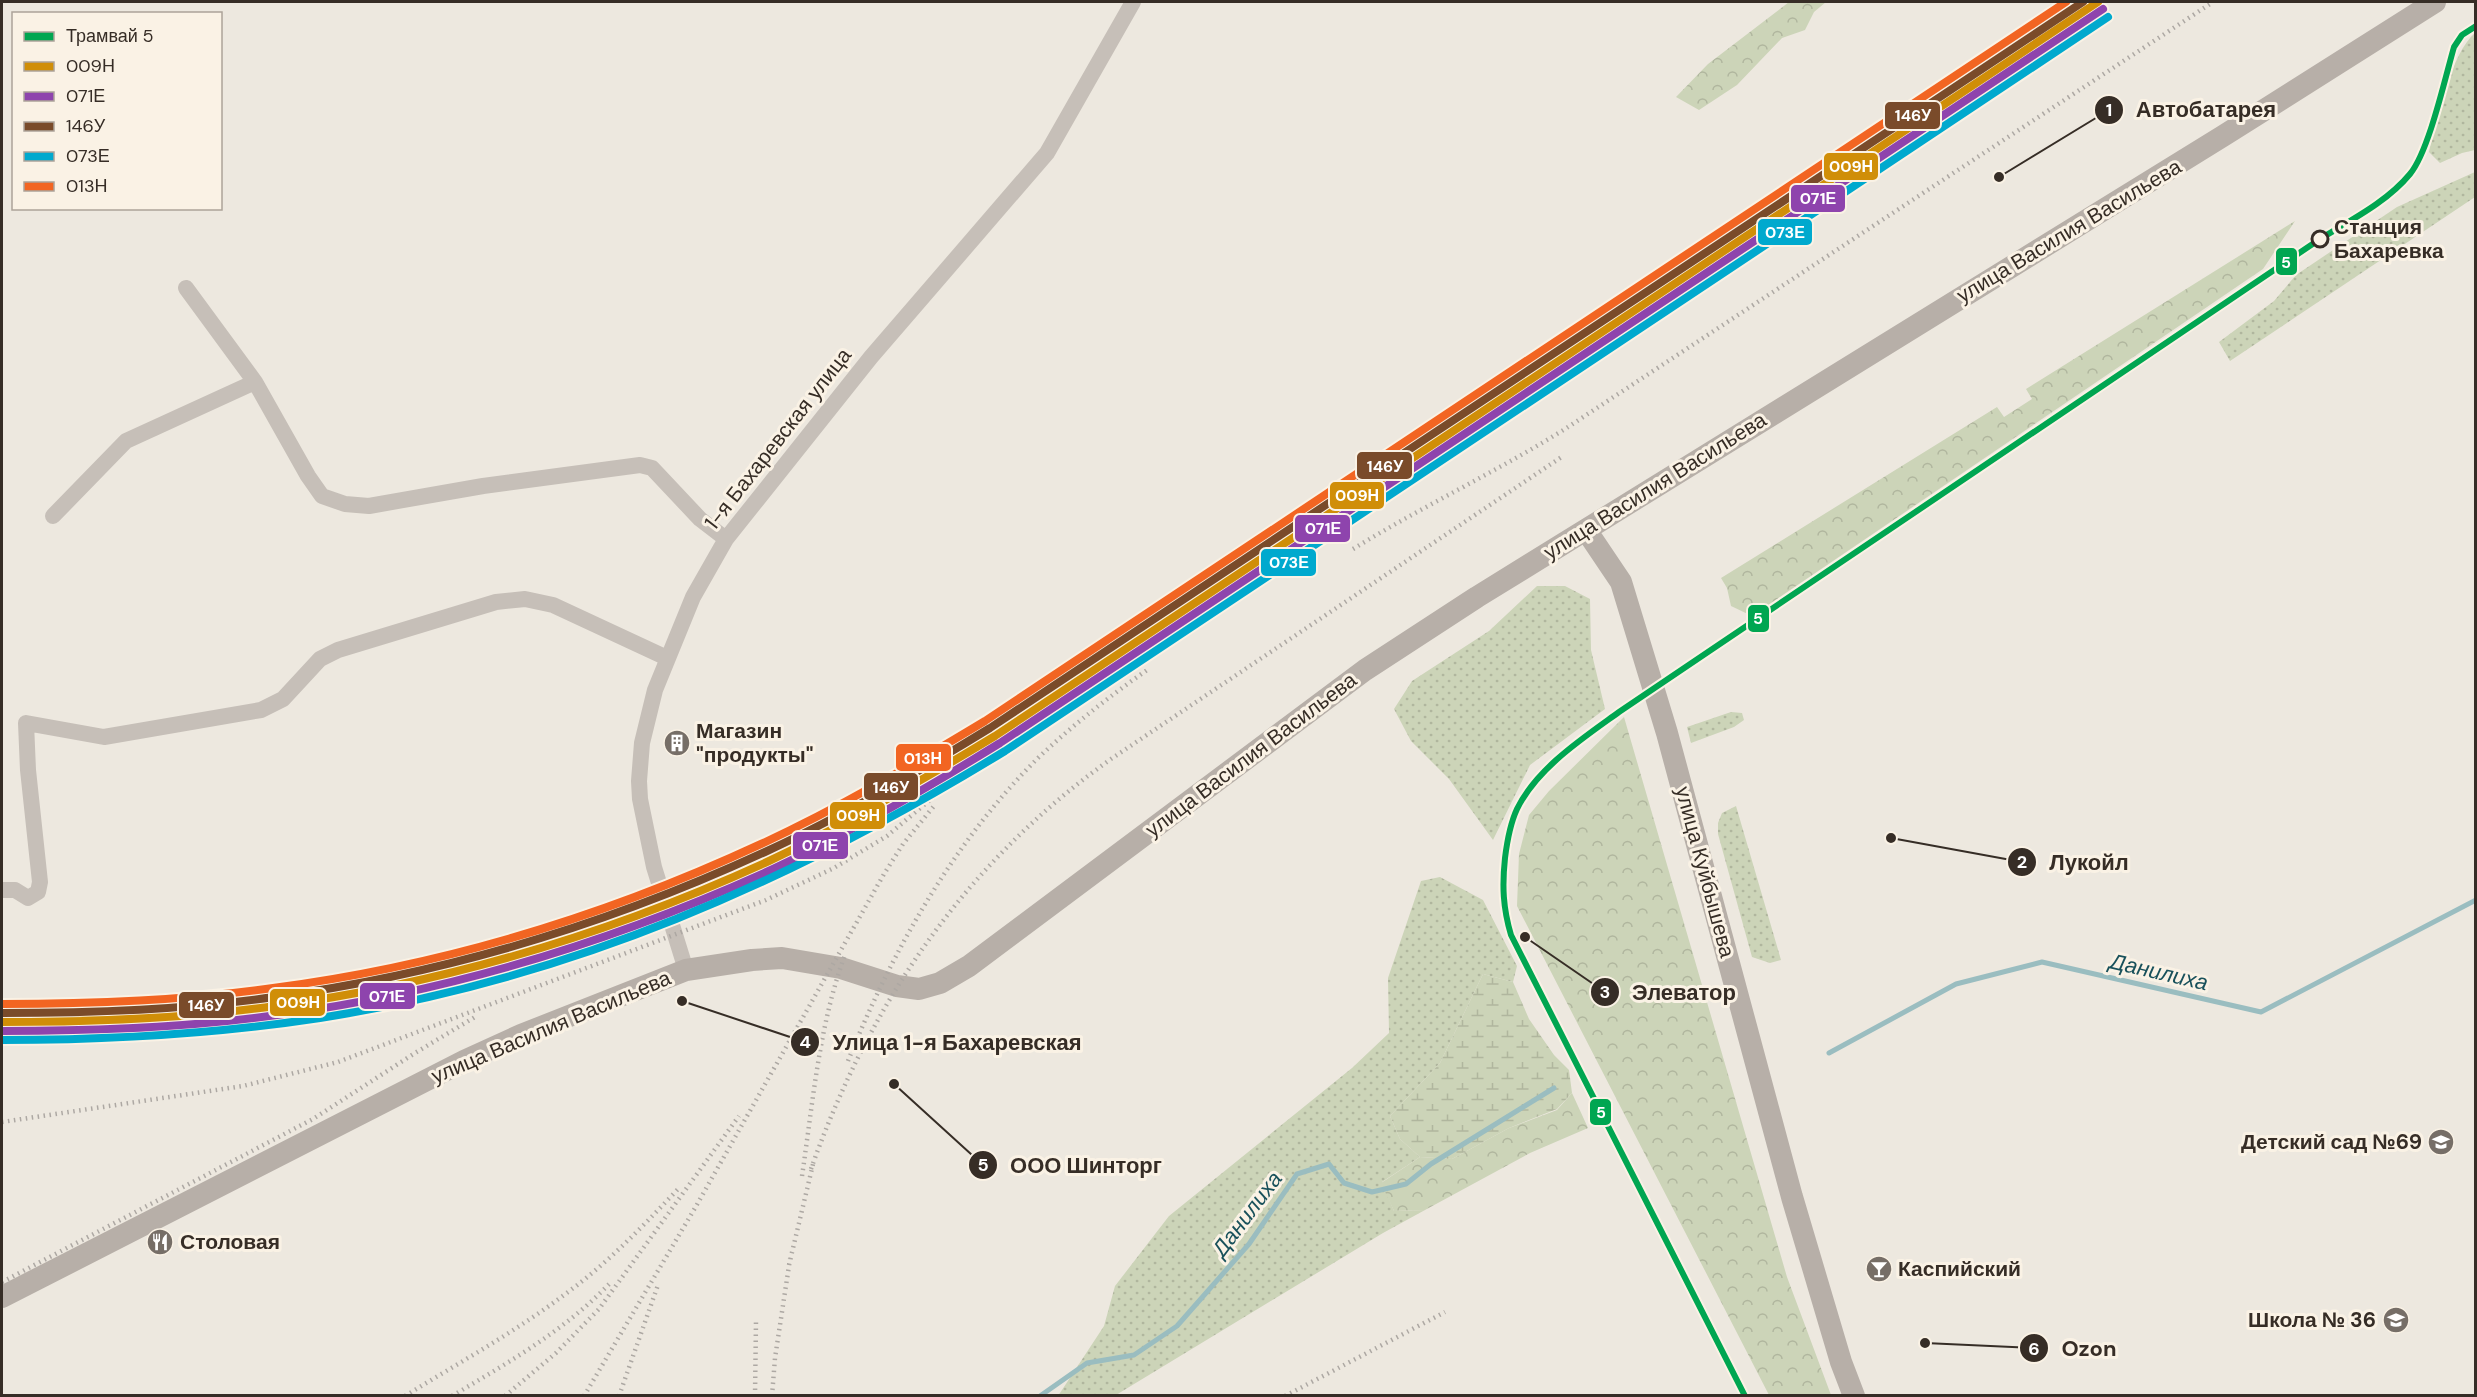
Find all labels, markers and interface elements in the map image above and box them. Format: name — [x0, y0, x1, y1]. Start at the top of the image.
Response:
legend — [12, 12, 222, 210]
text: Трамвай 5 — [66, 24, 154, 48]
text: 009Н — [66, 54, 115, 78]
text: 071Е — [66, 84, 105, 108]
callout: Автобатарея — [2094, 90, 2289, 130]
text: Автобатарея — [2136, 95, 2276, 124]
text: 1 — [2106, 98, 2112, 122]
line badge: 146У — [1884, 101, 1941, 130]
text: 146У — [1895, 105, 1932, 126]
text: 146У — [66, 114, 106, 138]
text: 073Е — [66, 144, 110, 168]
line badge: 009Н — [1823, 152, 1879, 181]
street label: улица Василия Васильева — [1951, 153, 2187, 309]
text: 009Н — [1829, 156, 1873, 177]
text: 013Н — [66, 174, 108, 198]
line badge: 071Е — [1790, 184, 1846, 213]
text: 071Е — [1800, 188, 1837, 209]
place label: Станция Бахаревка — [2334, 213, 2444, 265]
line badge: 073Е — [1757, 218, 1813, 246]
text: 073Е — [1765, 222, 1805, 243]
marker: Станция Бахаревка — [2311, 230, 2329, 248]
line badge: 5 — [2275, 247, 2298, 276]
text: 5 — [2281, 252, 2291, 273]
street label: 1-я Бахаревская улица — [698, 342, 858, 536]
street label: улица Василия Васильева — [1538, 406, 1772, 566]
line badge: 146У — [1356, 451, 1413, 480]
text: 146У — [1367, 456, 1404, 477]
line badge: 009Н — [1329, 481, 1385, 510]
text: 009Н — [1335, 485, 1379, 506]
line badge: 071Е — [1294, 514, 1351, 543]
text: 071Е — [1305, 518, 1342, 539]
line badge: 073Е — [1260, 548, 1317, 577]
text: 073Е — [1269, 552, 1309, 573]
line badge: 5 — [1747, 604, 1770, 633]
text: 5 — [1753, 608, 1763, 629]
street label: улица Василия Васильева — [1140, 666, 1363, 844]
place label: Магазин "продукты" — [696, 717, 813, 769]
building icon: Магазин "продукты" — [662, 728, 692, 758]
line badge: 013Н — [895, 743, 952, 772]
text: 013Н — [904, 748, 942, 769]
line badge: 146У — [863, 772, 919, 801]
text: 146У — [873, 777, 910, 798]
street label: улица Куйбышева — [1669, 783, 1741, 961]
line badge: 009Н — [829, 801, 886, 830]
text: 009Н — [836, 805, 880, 826]
line badge: 071Е — [792, 831, 849, 860]
text: 071Е — [802, 835, 839, 856]
callout: Лукойл — [2007, 842, 2141, 882]
text: Лукойл — [2049, 848, 2129, 877]
text: 2 — [2017, 850, 2027, 874]
water label: Данилиха — [2104, 946, 2211, 997]
street label: улица Василия Васильева — [427, 964, 675, 1090]
callout: Элеватор — [1590, 972, 1748, 1012]
text: Элеватор — [1632, 978, 1736, 1007]
text: 3 — [1600, 980, 1610, 1004]
line badge: 071Е — [359, 982, 416, 1010]
text: 071Е — [369, 986, 406, 1007]
line badge: 009Н — [269, 988, 326, 1017]
line badge: 146У — [178, 991, 235, 1019]
text: 009Н — [276, 992, 320, 1013]
text: 146У — [188, 995, 225, 1016]
callout: Улица 1-я Бахаревская — [790, 1022, 1093, 1062]
text: Улица 1-я Бахаревская — [832, 1028, 1082, 1057]
text: 4 — [799, 1030, 811, 1054]
line badge: 5 — [1589, 1098, 1612, 1126]
text: 5 — [1596, 1102, 1606, 1123]
school or university icon: Детский сад №69 — [2426, 1127, 2456, 1157]
place label: Детский сад №69 — [2241, 1128, 2422, 1156]
callout: ООО Шинторг — [968, 1145, 1174, 1185]
text: ООО Шинторг — [1010, 1151, 1162, 1180]
text: 5 — [977, 1153, 989, 1177]
water label: Данилиха — [1204, 1165, 1289, 1265]
restaurant icon: Столовая — [145, 1227, 175, 1257]
place label: Столовая — [180, 1228, 280, 1256]
bar icon: Каспийский — [1864, 1254, 1894, 1284]
place label: Каспийский — [1898, 1255, 2021, 1283]
school or university icon: Школа № 36 — [2381, 1305, 2411, 1335]
place label: Школа № 36 — [2248, 1306, 2376, 1334]
callout: Ozon — [2019, 1328, 2128, 1368]
text: Ozon — [2061, 1334, 2117, 1363]
text: 6 — [2028, 1337, 2040, 1361]

